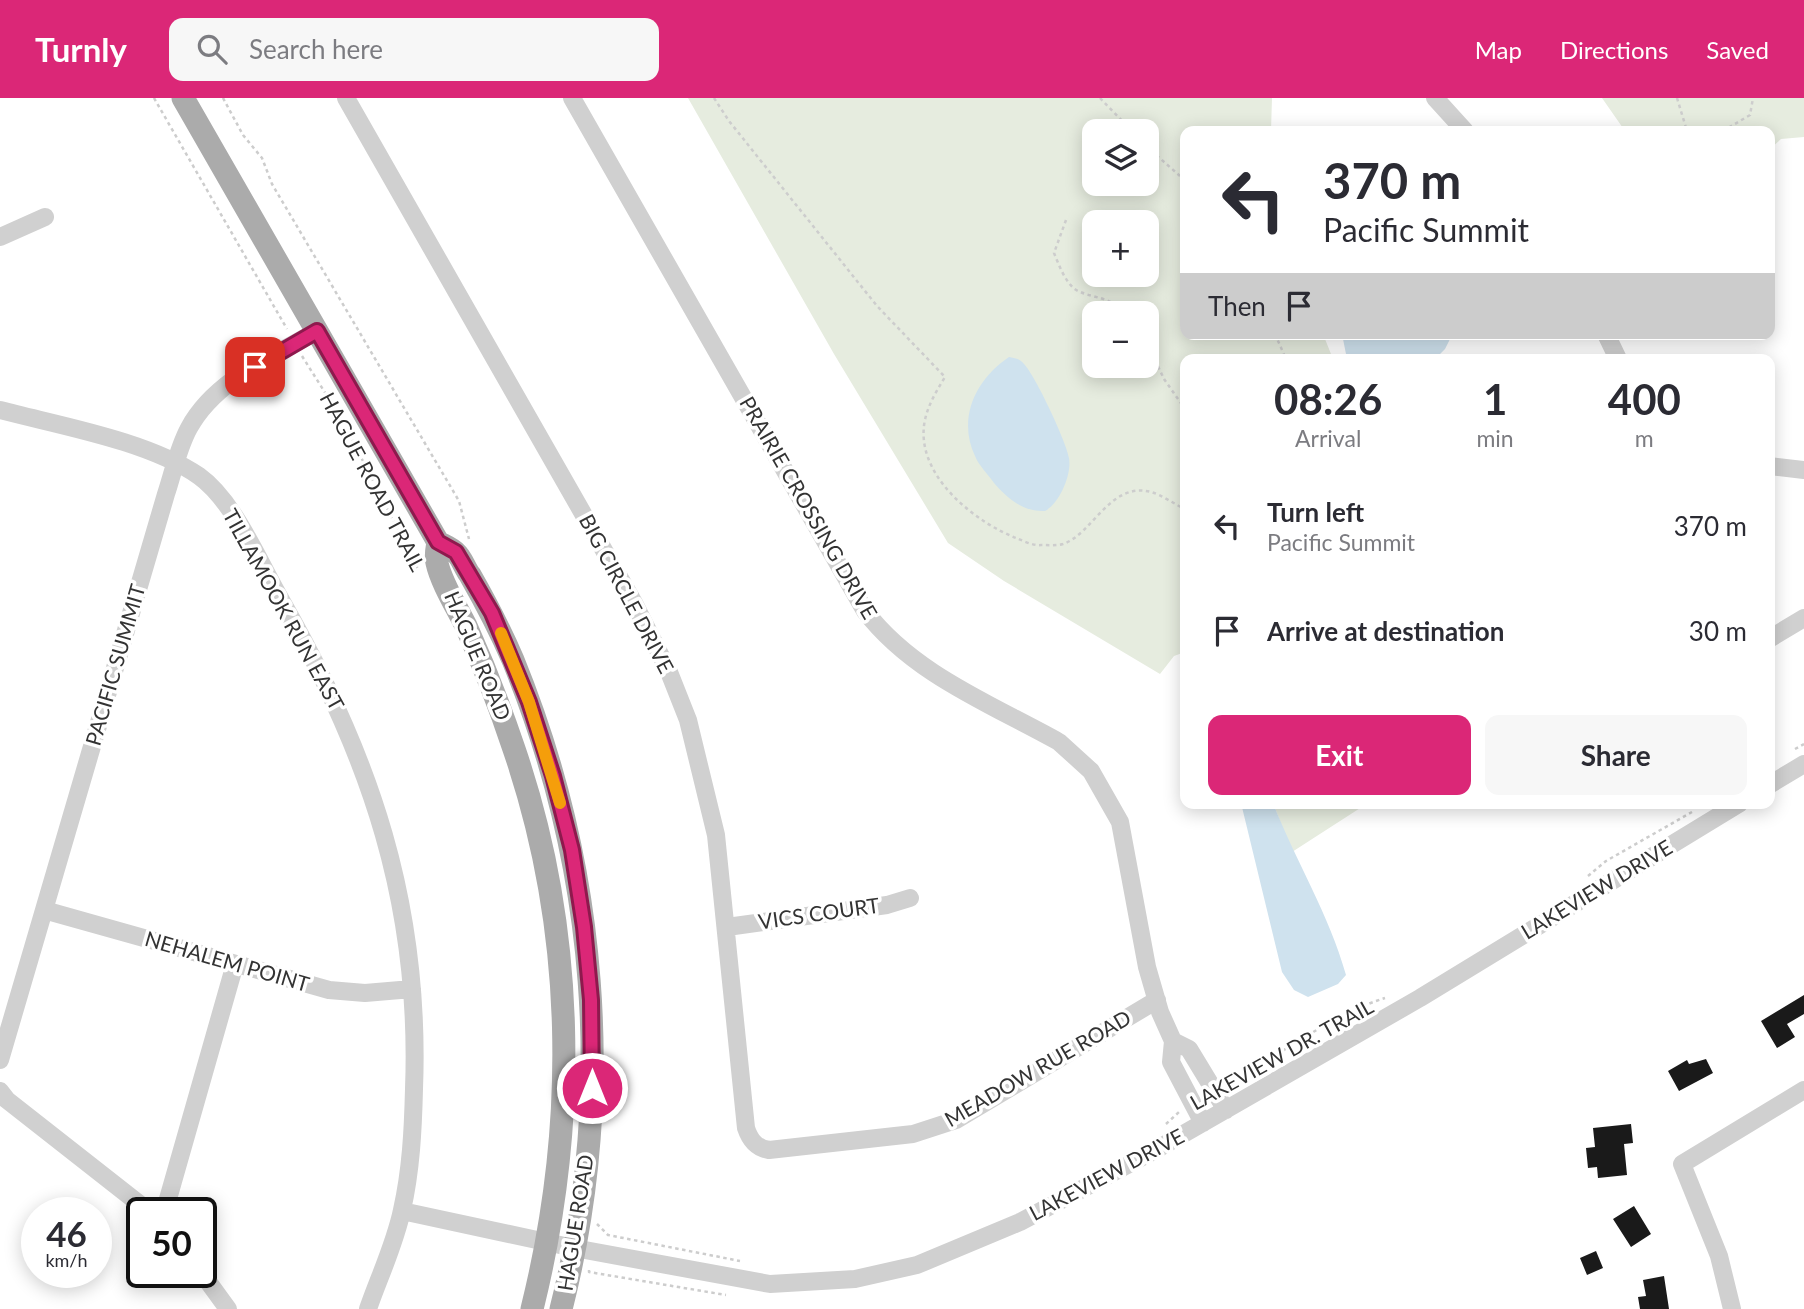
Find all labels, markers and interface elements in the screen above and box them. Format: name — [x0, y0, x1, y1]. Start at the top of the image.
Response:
search box — [169, 18, 659, 81]
text: Turnly — [35, 29, 127, 69]
icon: search — [193, 30, 231, 68]
text: Search here — [249, 33, 383, 65]
text: Map — [1475, 35, 1522, 64]
text: Directions — [1560, 35, 1668, 64]
text: Saved — [1706, 35, 1769, 64]
map controls — [1082, 119, 1159, 378]
button: layers — [1082, 119, 1159, 196]
text: 370 m — [1323, 151, 1461, 209]
icon: left — [1208, 154, 1299, 245]
button: + — [1082, 210, 1159, 287]
text: Pacific Summit — [1323, 210, 1529, 249]
icon: arrive — [1280, 287, 1318, 325]
text: Then — [1208, 290, 1266, 322]
button: − — [1082, 301, 1159, 378]
pin — [225, 337, 285, 397]
icon: arrive — [236, 348, 274, 386]
text: 08:26 — [1274, 374, 1382, 424]
text: 1 — [1483, 374, 1507, 424]
text: 400 — [1608, 374, 1681, 424]
street label: HAGUE ROAD TRAIL — [316, 388, 431, 575]
street label: PRAIRIE CROSSING DRIVE — [735, 391, 883, 623]
text: Arrival — [1295, 424, 1361, 452]
text: min — [1476, 424, 1514, 452]
text: m — [1635, 424, 1654, 452]
text: Turn left — [1267, 496, 1364, 528]
street label: TILLAMOOK RUN EAST — [218, 504, 350, 715]
icon: left — [1208, 507, 1246, 545]
street label: BIG CIRCLE DRIVE — [575, 509, 680, 677]
text: 370 m — [1674, 510, 1747, 542]
text: Pacific Summit — [1267, 528, 1415, 556]
street label: PACIFIC SUMMIT — [80, 581, 150, 748]
street label: HAGUE ROAD — [440, 587, 517, 724]
icon: arrive — [1208, 612, 1246, 650]
text: Arrive at destination — [1267, 615, 1504, 647]
text: 30 m — [1689, 615, 1747, 647]
button: Exit — [1208, 715, 1471, 795]
button: Share — [1485, 715, 1747, 795]
street label: LAKEVIEW DRIVE — [1516, 834, 1676, 944]
street label: VICS COURT — [757, 892, 882, 933]
street label: NEHALEM POINT — [142, 925, 313, 996]
street label: LAKEVIEW DR. TRAIL — [1185, 993, 1377, 1114]
street label: MEADOW RUE ROAD — [940, 1004, 1135, 1131]
position arrow — [555, 1051, 629, 1125]
street label: LAKEVIEW DRIVE — [1025, 1122, 1188, 1225]
street label: HAGUE ROAD — [551, 1153, 598, 1293]
speed limit sign: 50 — [126, 1197, 217, 1288]
text: 46 — [46, 1212, 87, 1254]
text: km/h — [45, 1249, 88, 1271]

